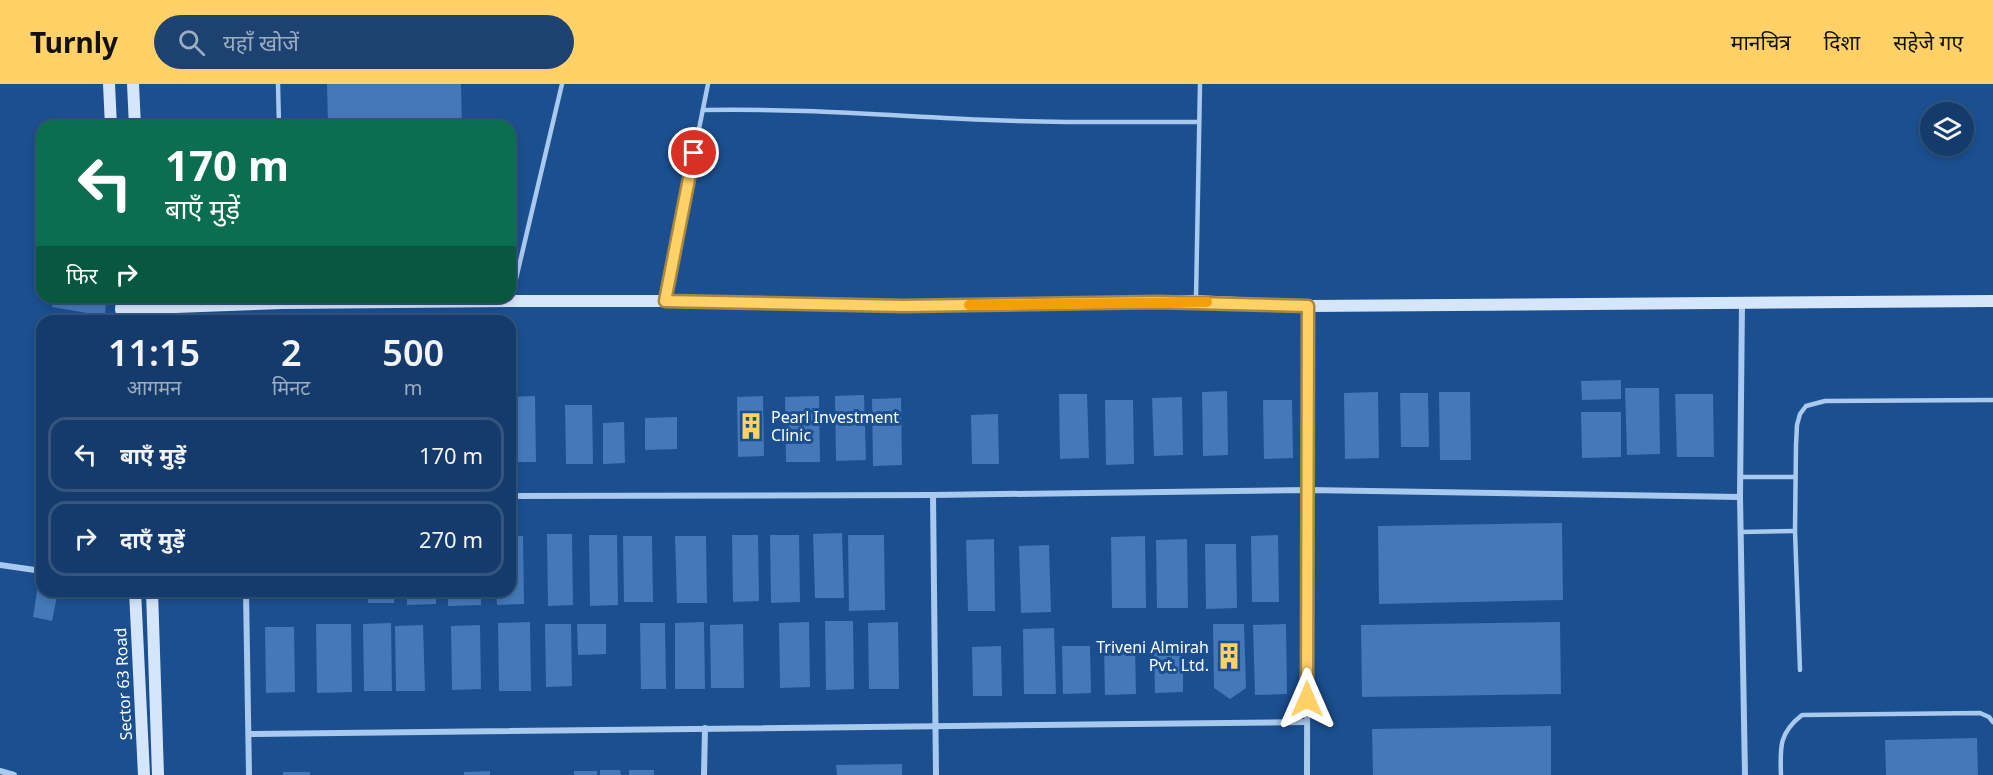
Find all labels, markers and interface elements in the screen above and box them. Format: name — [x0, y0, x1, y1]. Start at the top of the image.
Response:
search box — [154, 15, 574, 69]
text: Turnly — [30, 23, 118, 61]
icon: search — [175, 26, 208, 59]
text: यहाँ खोजें — [223, 27, 299, 57]
text: मानचित्र — [1731, 28, 1791, 56]
text: दिशा — [1824, 28, 1860, 56]
text: सहेजे गए — [1893, 28, 1963, 56]
map controls — [1920, 102, 1974, 156]
button: layers — [1920, 102, 1974, 156]
pin — [668, 127, 719, 178]
text: 170 m — [165, 136, 289, 193]
icon: arrive — [677, 136, 710, 169]
icon: left — [66, 144, 144, 222]
text: बाएँ मुड़ें — [165, 190, 240, 227]
icon: right — [110, 258, 143, 291]
text: फिर — [66, 260, 98, 290]
text: 11:15 — [108, 328, 200, 377]
text: 2 — [281, 328, 302, 377]
text: 500 — [382, 328, 444, 377]
text: आगमन — [127, 374, 181, 401]
text: मिनट — [272, 374, 310, 401]
text: m — [404, 374, 423, 401]
place label: Pearl Investment Clinic — [771, 406, 899, 446]
building icon: Pearl Investment Clinic — [736, 411, 766, 441]
icon: left — [69, 438, 102, 471]
text: बाएँ मुड़ें — [120, 440, 186, 470]
text: 170 m — [419, 440, 483, 470]
icon: right — [69, 522, 102, 555]
text: दाएँ मुड़ें — [120, 524, 185, 554]
text: 270 m — [419, 524, 483, 554]
street label: Sector 63 Road — [109, 627, 137, 741]
place label: Triveni Almirah Pvt. Ltd. — [1096, 636, 1209, 676]
building icon: Triveni Almirah Pvt. Ltd. — [1214, 641, 1244, 671]
position arrow — [1275, 667, 1339, 731]

